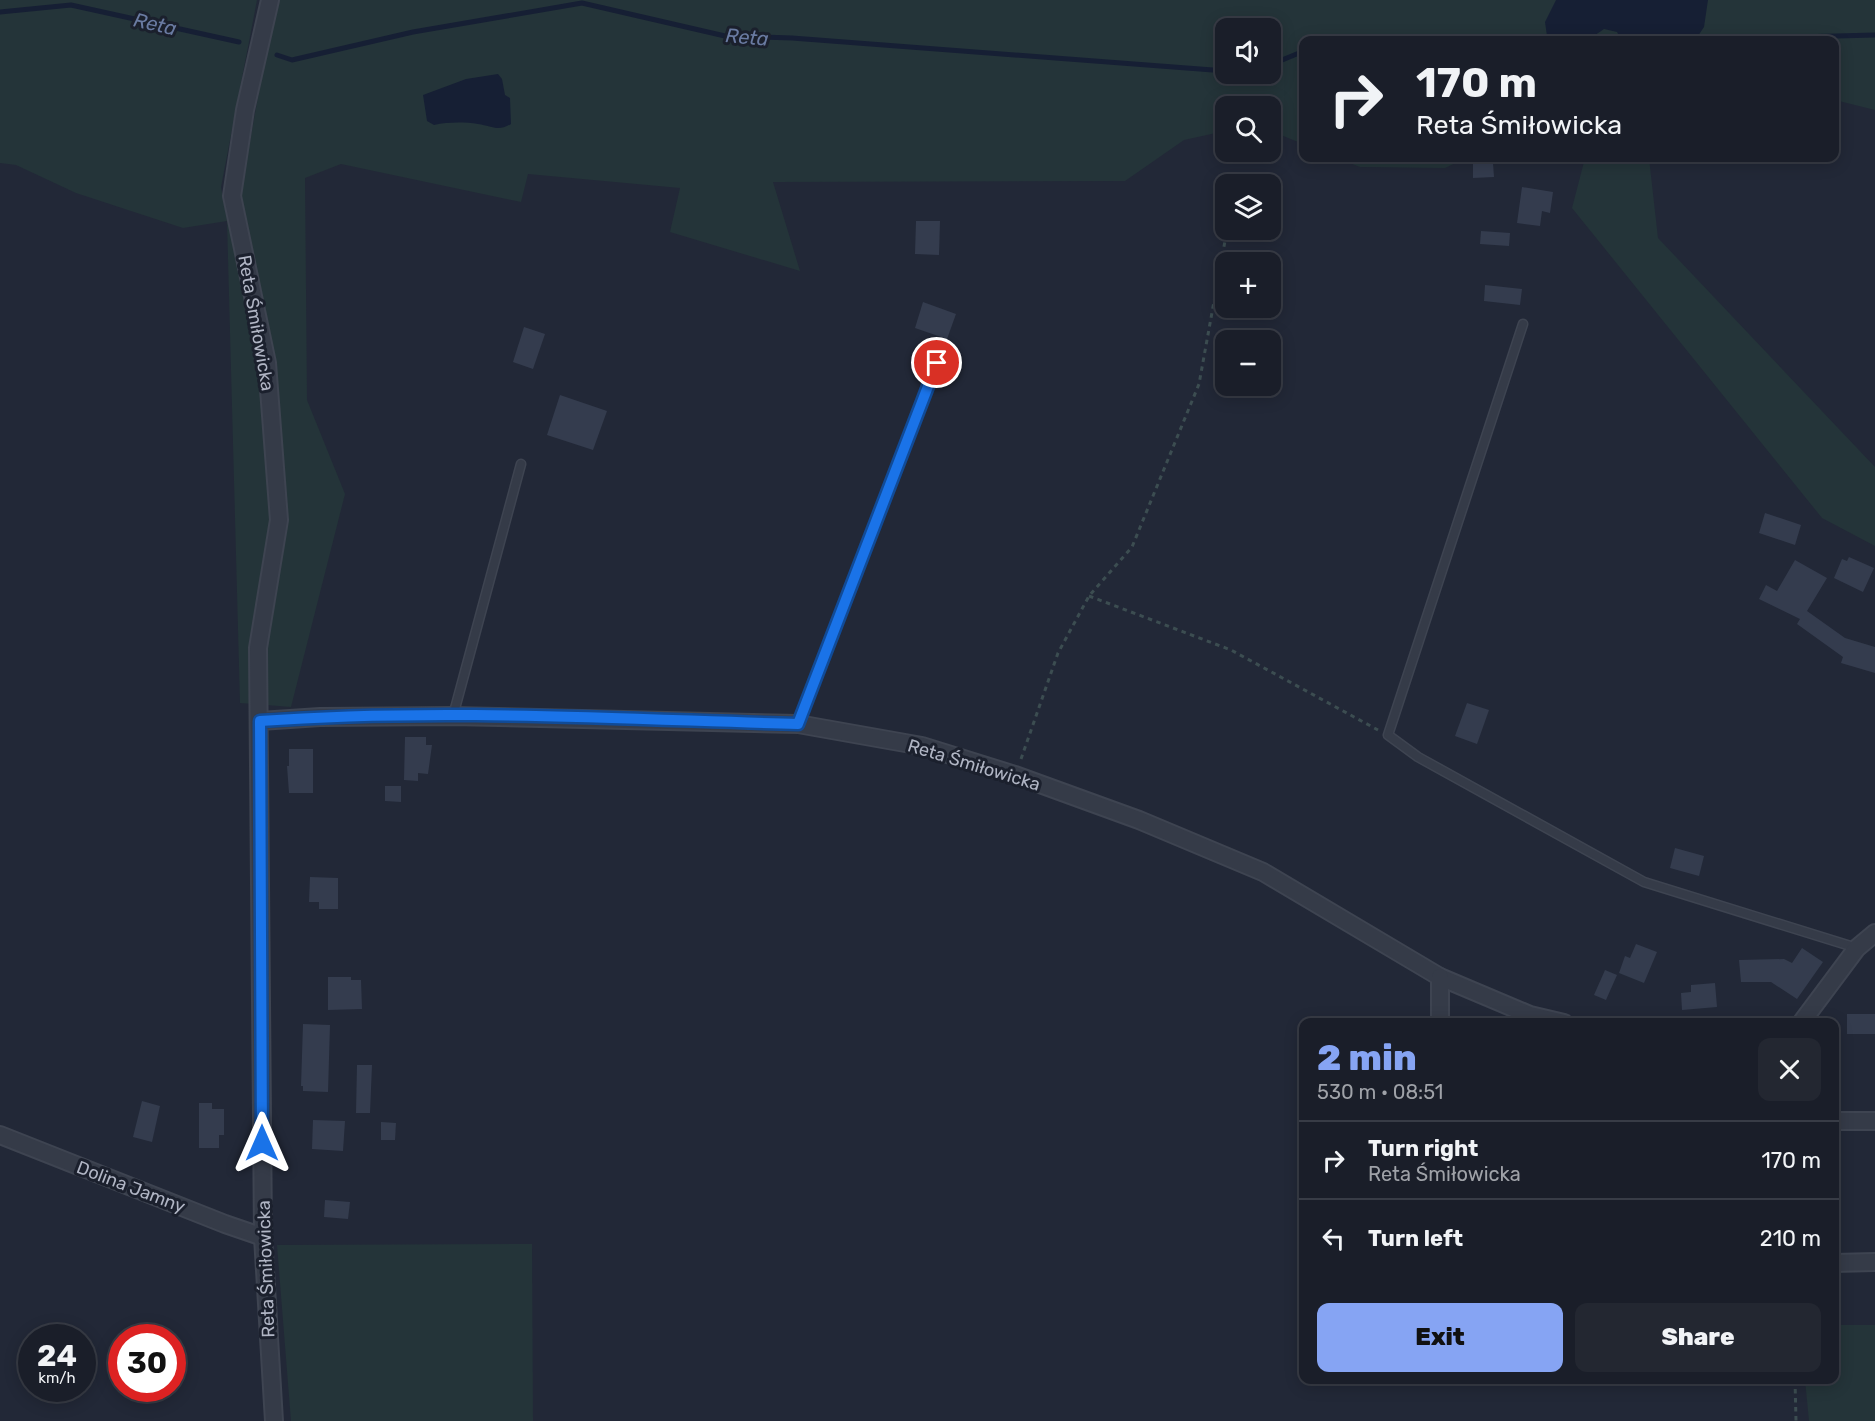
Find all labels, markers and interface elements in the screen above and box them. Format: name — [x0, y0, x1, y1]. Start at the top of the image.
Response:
water label: Reta — [131, 7, 179, 41]
map controls — [1215, 18, 1281, 396]
button: sound — [1215, 18, 1281, 84]
water label: Reta — [724, 23, 770, 51]
text: 170 m — [1416, 58, 1537, 108]
icon: right — [1317, 60, 1395, 138]
button: search — [1215, 96, 1281, 162]
text: Reta Śmiłowicka — [1416, 109, 1622, 141]
button: layers — [1215, 174, 1281, 240]
button: + — [1215, 252, 1281, 318]
street label: Reta Śmiłowicka — [233, 253, 279, 393]
button: − — [1215, 330, 1281, 396]
pin — [911, 337, 962, 388]
icon: arrive — [920, 346, 953, 379]
street label: Reta Śmiłowicka — [905, 734, 1043, 796]
text: 2 min — [1317, 1036, 1417, 1079]
button: close — [1758, 1038, 1821, 1101]
text: 530 m · 08:51 — [1317, 1080, 1443, 1104]
position arrow — [230, 1111, 294, 1175]
text: Turn right — [1368, 1135, 1478, 1162]
icon: right — [1317, 1144, 1350, 1177]
text: 170 m — [1761, 1147, 1821, 1174]
street label: Dolina Jamny — [74, 1156, 188, 1218]
text: Reta Śmiłowicka — [1368, 1162, 1521, 1186]
street label: Reta Śmiłowicka — [253, 1200, 279, 1338]
icon: left — [1317, 1222, 1350, 1255]
text: Turn left — [1368, 1225, 1463, 1252]
text: 210 m — [1760, 1225, 1821, 1252]
button: Exit — [1317, 1303, 1563, 1372]
button: Share — [1575, 1303, 1821, 1372]
speed limit sign: 30 — [108, 1324, 186, 1402]
text: 24 — [37, 1338, 77, 1374]
text: km/h — [38, 1369, 76, 1387]

